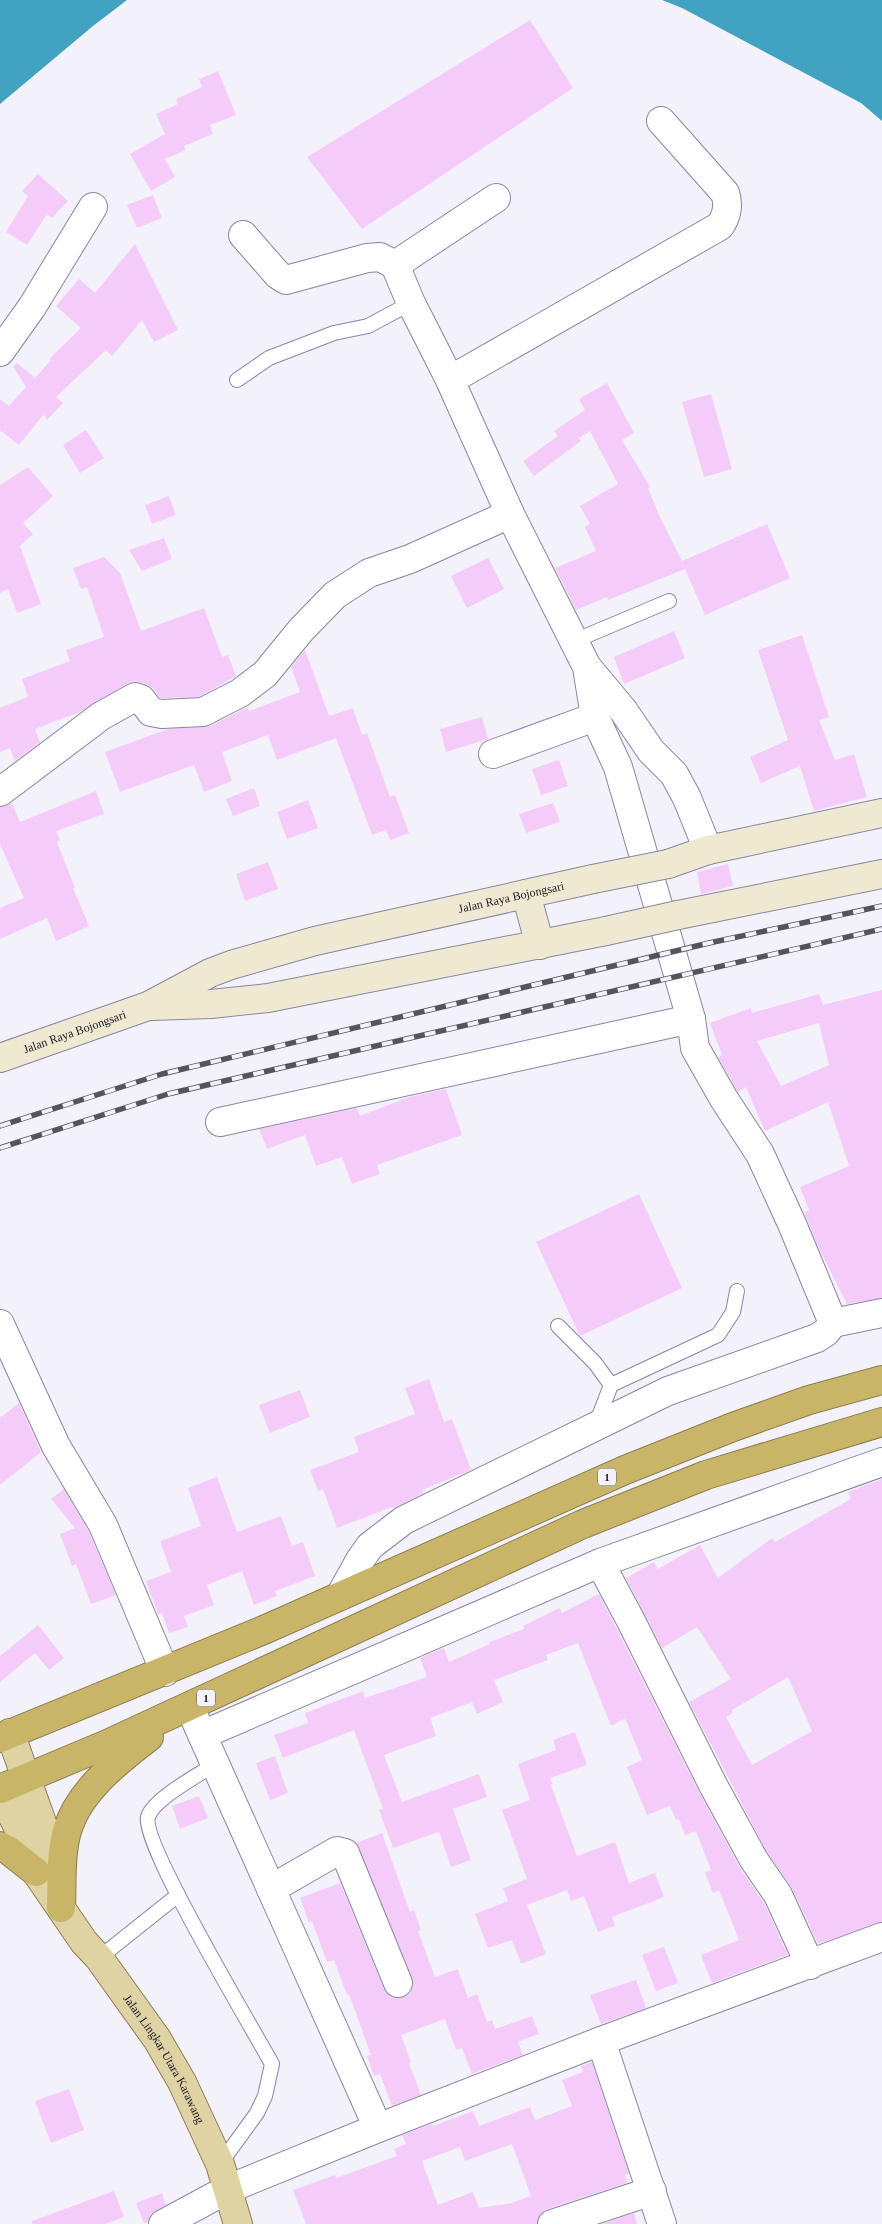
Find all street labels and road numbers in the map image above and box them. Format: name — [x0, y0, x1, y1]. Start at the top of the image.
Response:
street label: Jalan Raya Bojongsari — [457, 878, 566, 916]
street label: Jalan Raya Bojongsari — [21, 1007, 128, 1056]
road number: 1 — [598, 1468, 616, 1485]
road number: 1 — [197, 1690, 215, 1706]
street label: Jalan Lingkar Utara Karawang — [120, 1992, 207, 2126]

